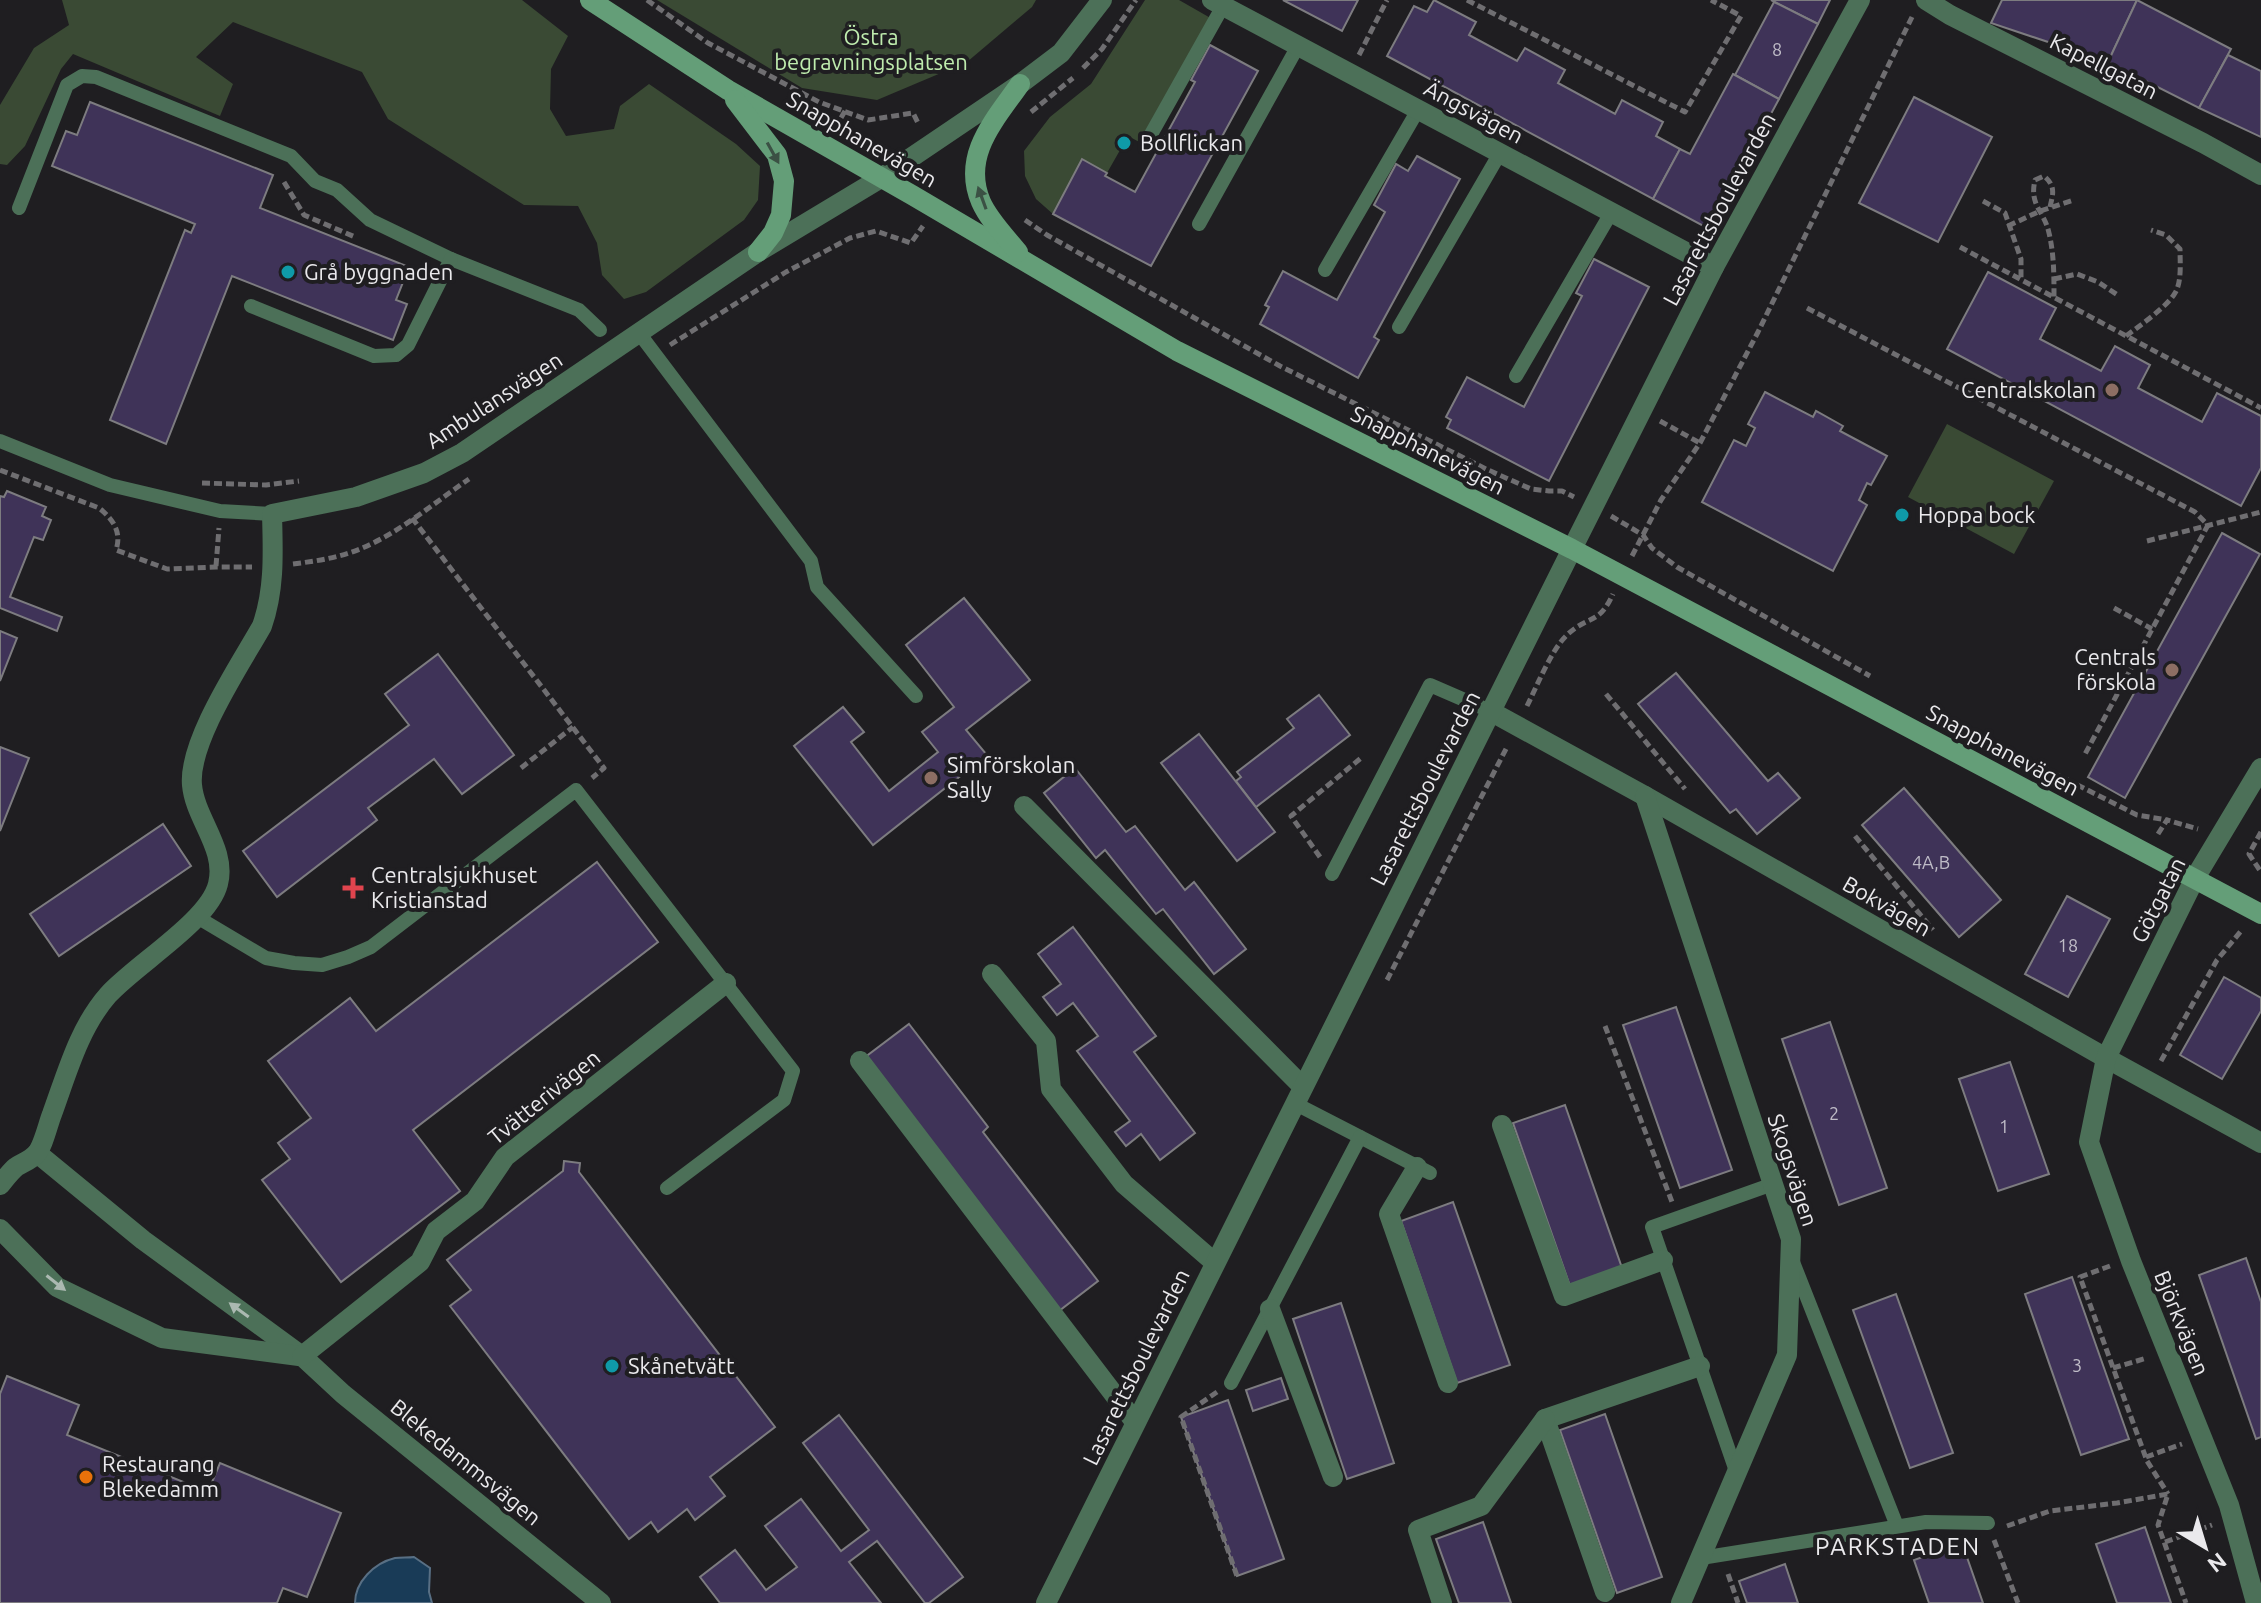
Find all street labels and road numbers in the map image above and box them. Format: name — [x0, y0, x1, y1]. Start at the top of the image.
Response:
street label: Kapellgatan — [2046, 28, 2162, 103]
street label: Ängsvägen — [1420, 75, 1528, 148]
street label: Snapphanevägen — [783, 85, 942, 192]
street label: Lasarettsboulevarden — [1657, 108, 1780, 309]
street label: Ambulansvägen — [421, 346, 567, 453]
street label: Snapphanevägen — [1347, 400, 1509, 499]
street label: Lasarettsboulevarden — [1365, 686, 1484, 889]
street label: Snapphanevägen — [1923, 699, 2084, 800]
street label: Götgatan — [2125, 853, 2190, 947]
street label: Bokvägen — [1839, 870, 1936, 941]
street label: Tvätterivägen — [483, 1044, 605, 1149]
street label: Skogsvägen — [1764, 1111, 1823, 1229]
street label: Lasarettsboulevarden — [1077, 1265, 1194, 1469]
street label: Björkvägen — [2150, 1267, 2215, 1379]
street label: Blekedammsvägen — [386, 1393, 546, 1530]

